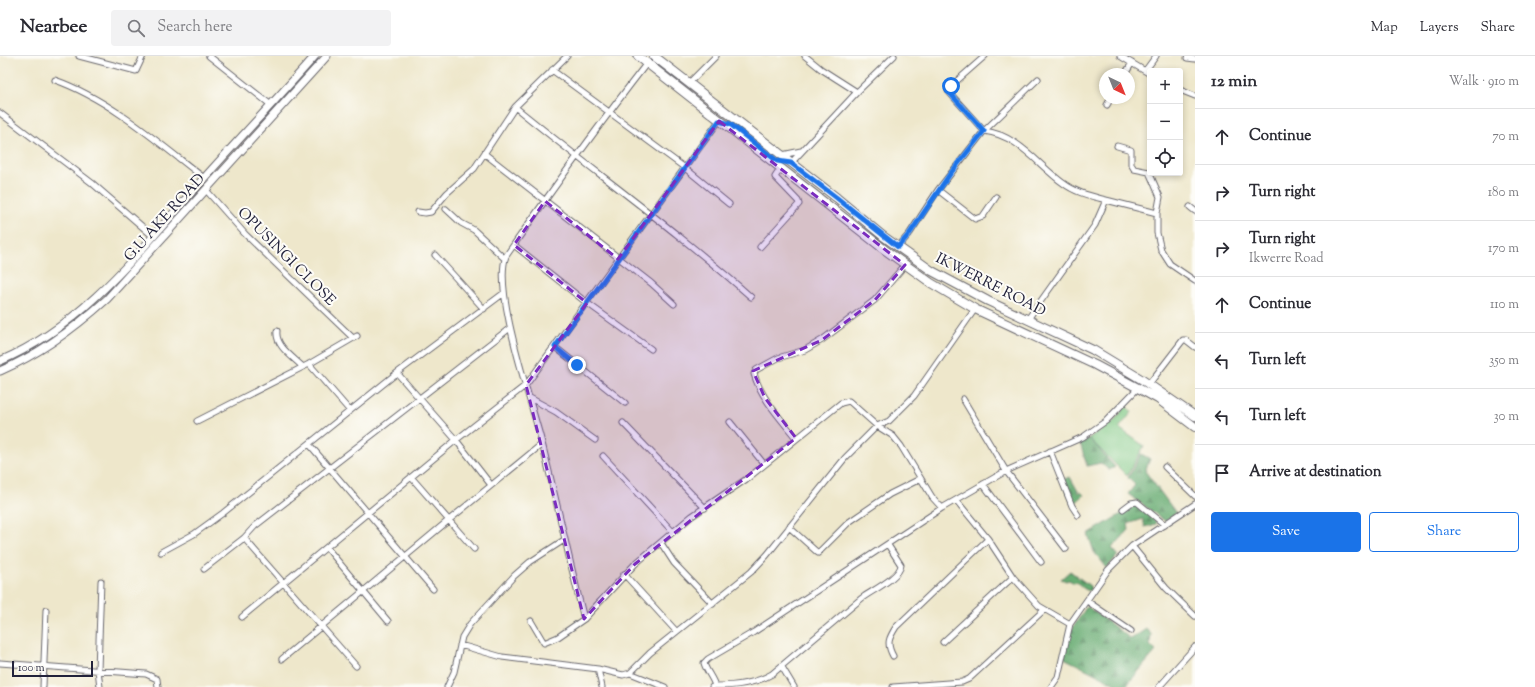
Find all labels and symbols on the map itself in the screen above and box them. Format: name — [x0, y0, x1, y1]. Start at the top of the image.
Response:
north arrow — [1099, 68, 1135, 104]
route start — [942, 77, 960, 95]
street label: G.U AKE ROAD — [120, 169, 211, 267]
street label: OPUSINGI CLOSE — [232, 203, 340, 311]
street label: IKWERRE ROAD — [931, 248, 1049, 322]
route end — [568, 356, 586, 374]
scale bar — [12, 659, 93, 678]

